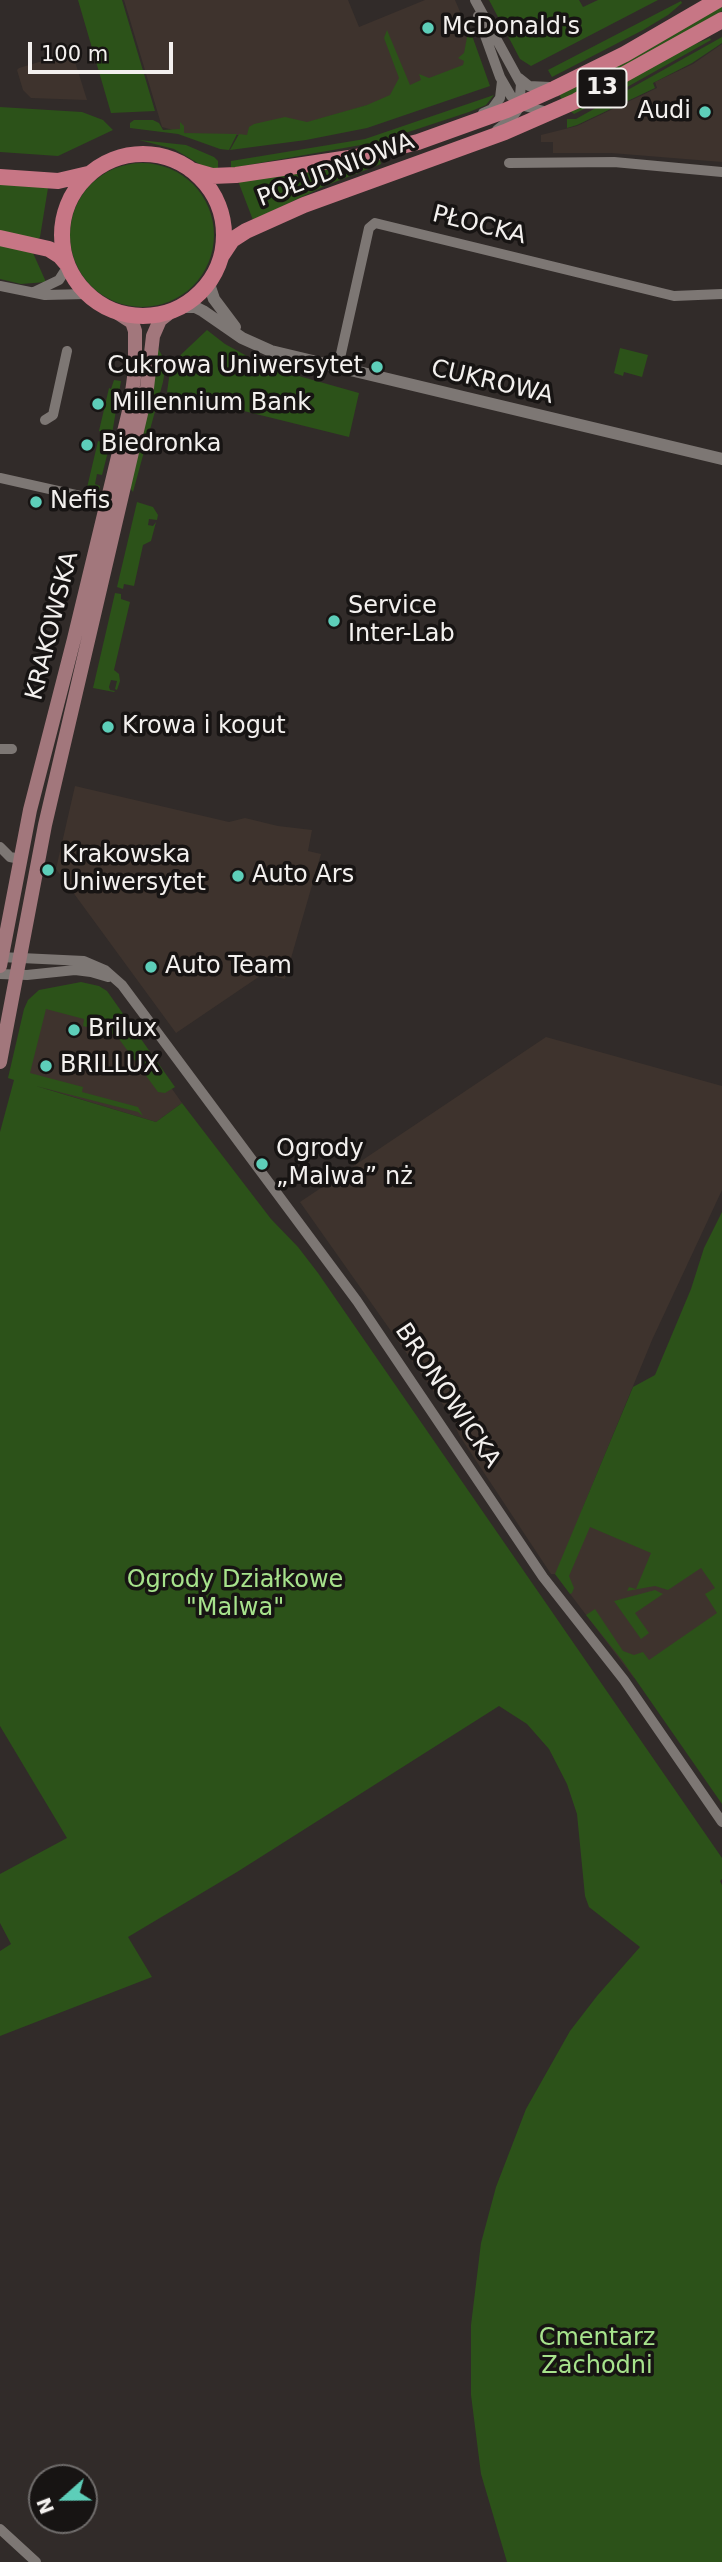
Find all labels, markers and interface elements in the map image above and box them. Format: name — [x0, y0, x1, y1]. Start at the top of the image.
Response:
place label: McDonald's — [442, 14, 580, 42]
marker: McDonald's — [420, 20, 436, 36]
scale bar — [32, 28, 177, 72]
text: 100 m — [41, 42, 108, 66]
road number: 13 — [578, 68, 626, 108]
place label: Audi — [637, 98, 691, 126]
marker: Audi — [697, 104, 713, 120]
street label: POŁUDNIOWA — [254, 128, 418, 214]
street label: PŁOCKA — [429, 200, 529, 252]
place label: Cukrowa Uniwersytet — [107, 353, 363, 381]
street label: CUKROWA — [428, 355, 556, 411]
marker: Cukrowa Uniwersytet — [369, 359, 385, 375]
place label: Millennium Bank — [112, 390, 311, 418]
marker: Millennium Bank — [90, 396, 106, 412]
place label: Biedronka — [101, 431, 222, 459]
marker: Biedronka — [79, 437, 95, 453]
place label: Nefis — [50, 488, 110, 516]
marker: Nefis — [28, 494, 44, 510]
street label: KRAKOWSKA — [21, 549, 85, 703]
place label: Service Inter-Lab — [348, 593, 455, 649]
marker: Service Inter-Lab — [326, 613, 342, 629]
place label: Krowa i kogut — [122, 713, 286, 741]
marker: Krowa i kogut — [100, 719, 116, 735]
place label: Krakowska Uniwersytet — [62, 842, 206, 898]
marker: Krakowska Uniwersytet — [40, 862, 56, 878]
place label: Auto Ars — [252, 862, 354, 890]
marker: Auto Ars — [230, 868, 246, 884]
place label: Auto Team — [165, 953, 292, 981]
marker: Auto Team — [143, 959, 159, 975]
place label: Brilux — [88, 1016, 157, 1044]
marker: Brilux — [66, 1022, 82, 1038]
place label: BRILLUX — [60, 1052, 160, 1080]
marker: BRILLUX — [38, 1058, 54, 1074]
place label: Ogrody „Malwa” nż — [276, 1136, 413, 1192]
marker: Ogrody „Malwa” nż — [254, 1156, 270, 1172]
street label: BRONOWICKA — [388, 1318, 506, 1474]
park label: Ogrody Działkowe "Malwa" — [127, 1567, 343, 1623]
park label: Cmentarz Zachodni — [539, 2325, 655, 2381]
north arrow — [28, 2464, 98, 2534]
text: N — [32, 2494, 58, 2517]

